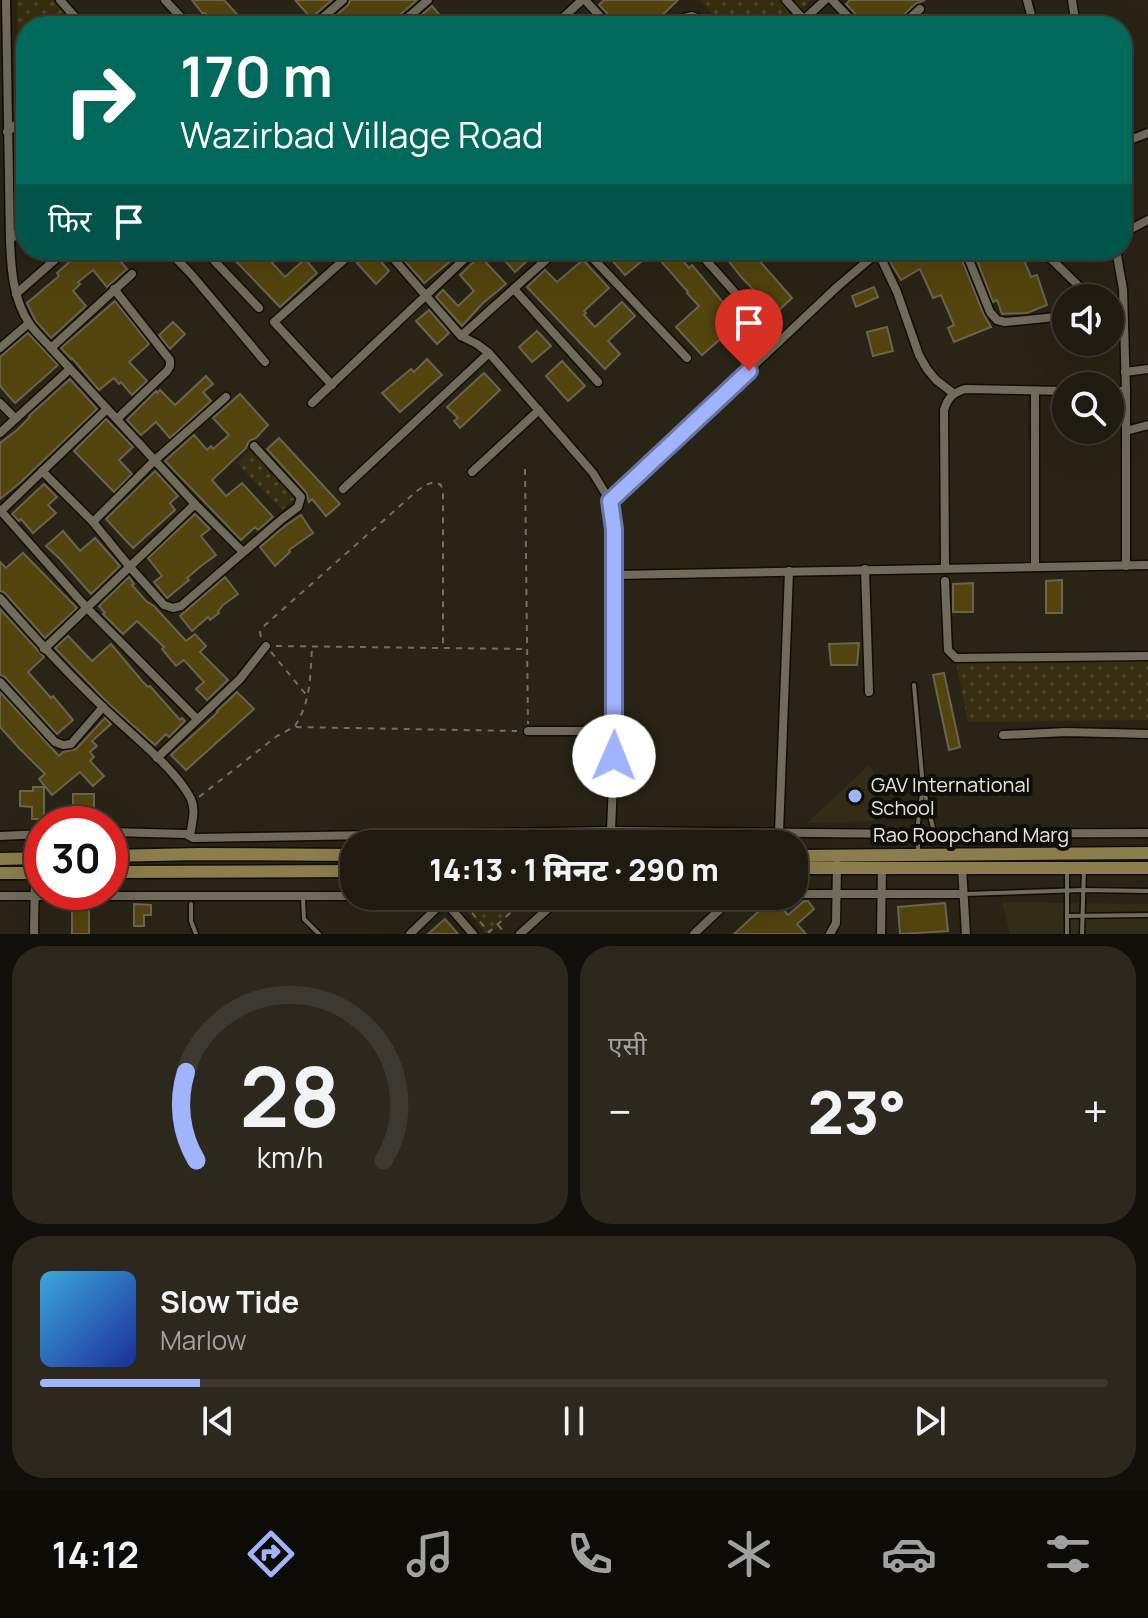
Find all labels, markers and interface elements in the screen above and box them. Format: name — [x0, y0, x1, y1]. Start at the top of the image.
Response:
text: 170 m — [180, 37, 333, 114]
icon: right — [48, 48, 152, 152]
text: Wazirbad Village Road — [180, 110, 543, 159]
text: फिर — [48, 200, 91, 241]
icon: arrive — [107, 200, 151, 244]
map controls — [1052, 284, 1124, 444]
button: sound — [1052, 284, 1124, 356]
pin — [715, 289, 783, 371]
icon: arrive — [727, 301, 771, 345]
button: search — [1052, 372, 1124, 444]
position arrow — [572, 714, 656, 798]
place label: GAV International School — [871, 771, 1030, 821]
marker: GAV International School — [846, 787, 864, 805]
speed limit sign: 30 — [24, 806, 128, 910]
street label: Rao Roopchand Marg — [873, 821, 1069, 848]
text: 14:13 · 1 मिनट · 290 m — [429, 849, 719, 890]
text: एसी — [608, 1027, 647, 1063]
text: 28 — [240, 1038, 340, 1152]
text: 23° — [808, 1070, 907, 1152]
text: − — [608, 1081, 632, 1141]
text: + — [1083, 1081, 1108, 1141]
text: km/h — [257, 1138, 323, 1177]
text: Slow Tide — [160, 1281, 299, 1322]
text: Marlow — [160, 1322, 247, 1358]
icon: previous — [196, 1399, 240, 1443]
icon: pause — [552, 1399, 596, 1443]
icon: next — [908, 1399, 952, 1443]
icon: directions — [243, 1526, 299, 1582]
icon: music — [402, 1526, 458, 1582]
icon: phone — [562, 1526, 618, 1582]
icon: climate — [721, 1526, 777, 1582]
icon: car — [881, 1526, 937, 1582]
icon: filters — [1040, 1526, 1096, 1582]
text: 14:12 — [52, 1530, 139, 1579]

